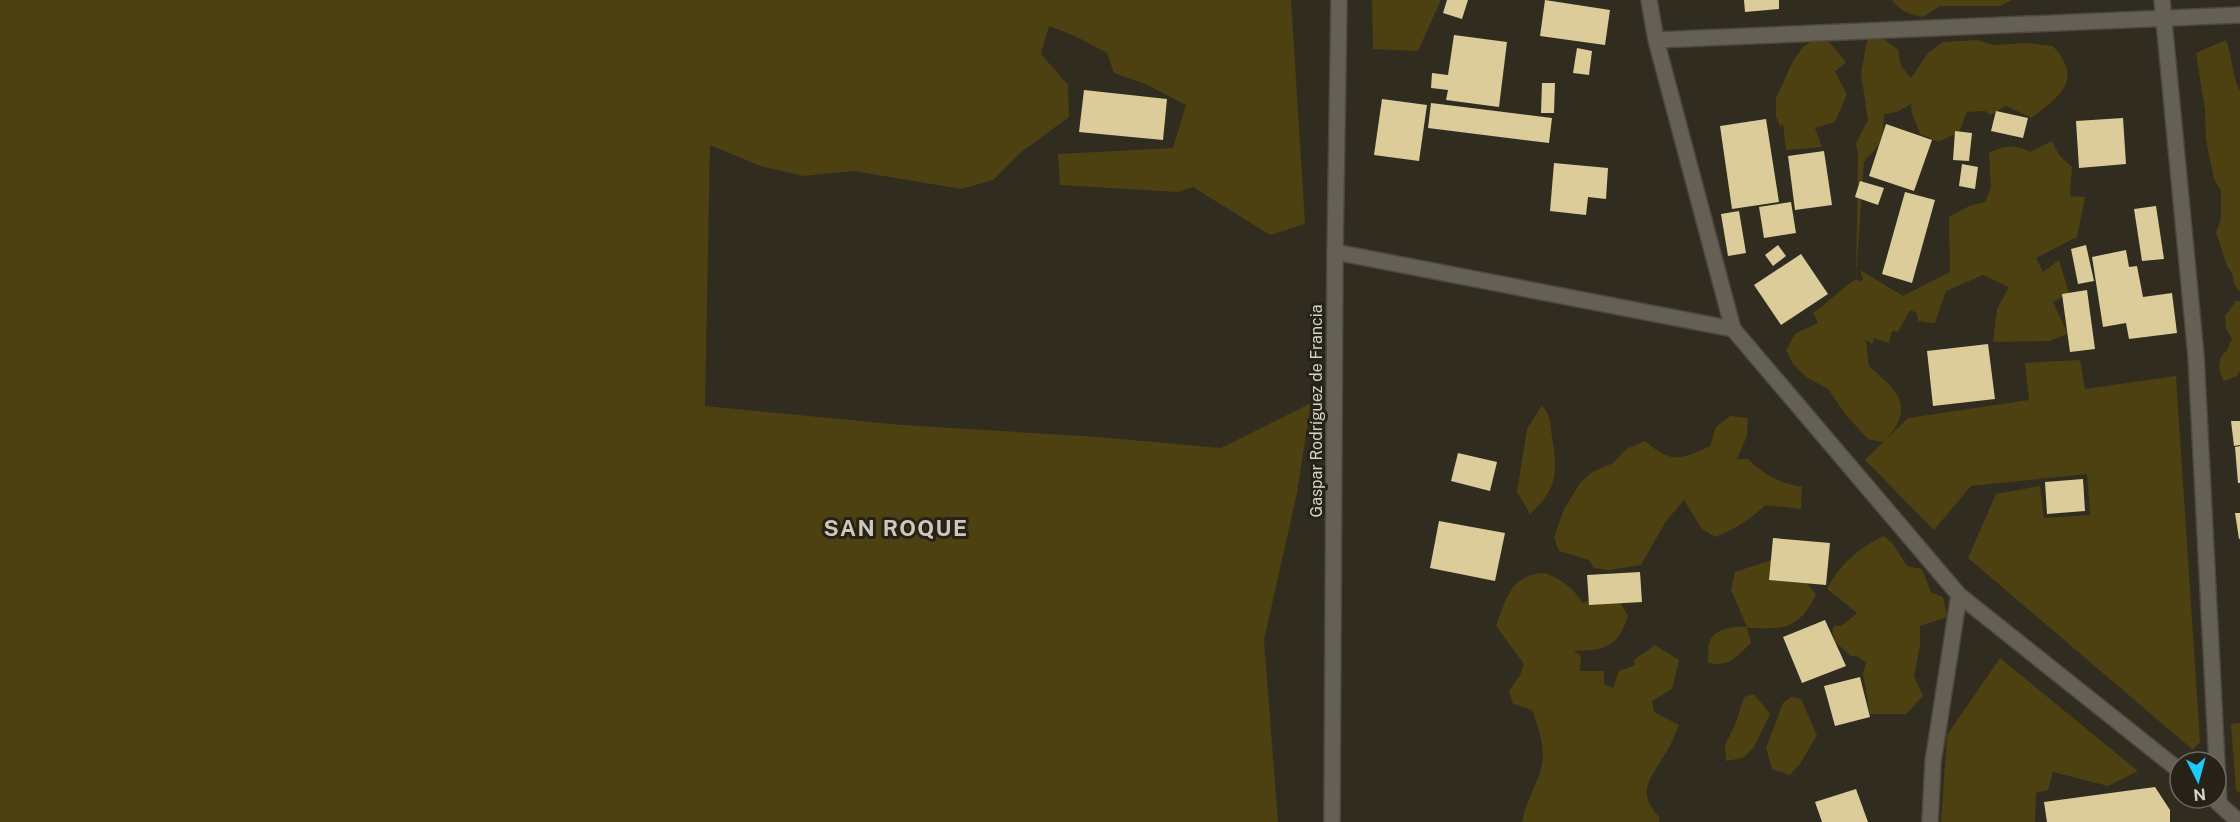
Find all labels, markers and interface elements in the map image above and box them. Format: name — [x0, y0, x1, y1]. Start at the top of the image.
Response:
street label: Gaspar Rodríguez de Francia — [1307, 305, 1326, 517]
district label: SAN ROQUE — [824, 515, 968, 541]
north arrow — [2168, 750, 2228, 810]
text: N — [2192, 784, 2207, 805]

